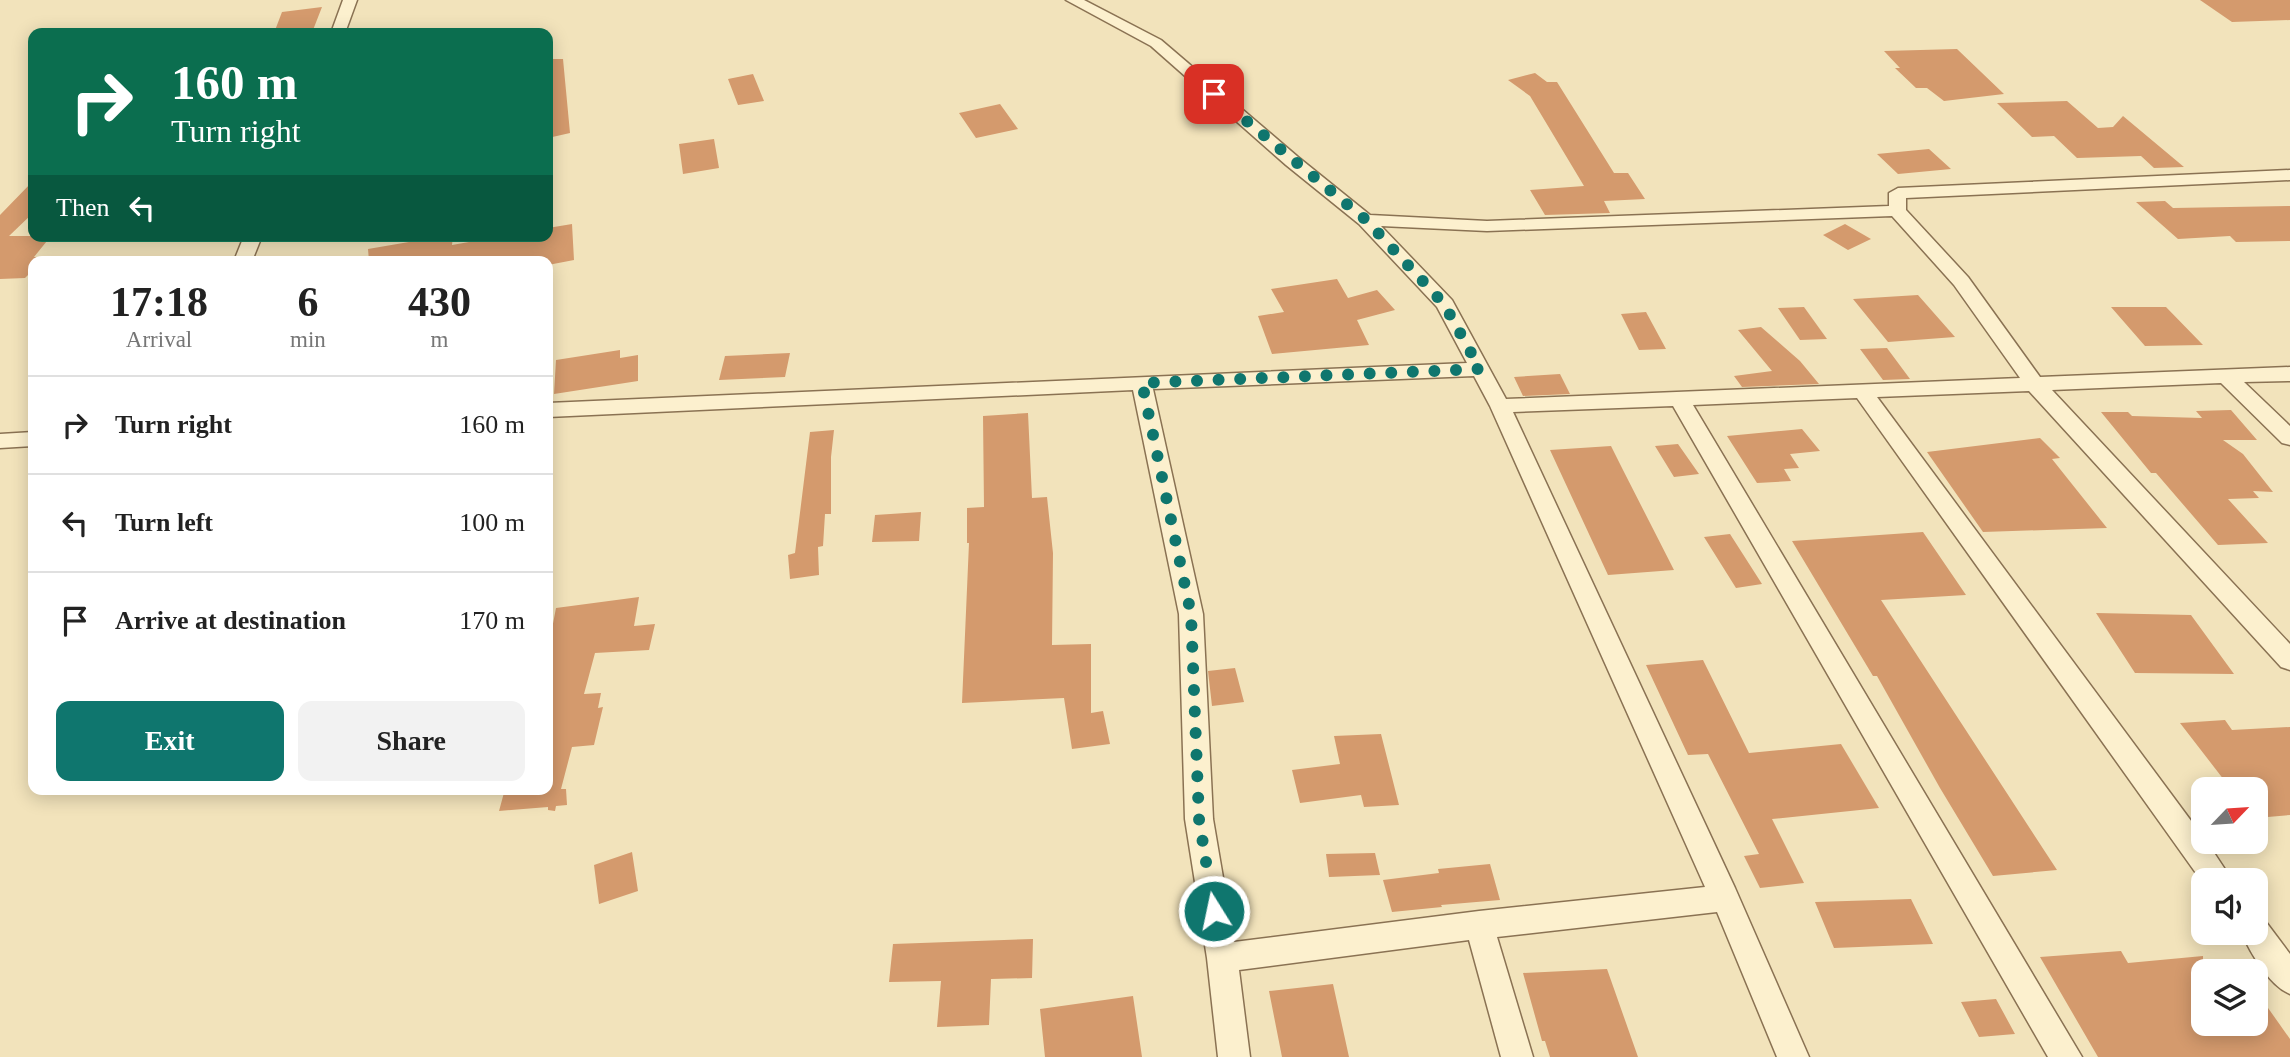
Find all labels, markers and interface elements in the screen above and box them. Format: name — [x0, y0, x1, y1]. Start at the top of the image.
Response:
text: 160 m — [171, 55, 298, 110]
icon: right — [56, 56, 147, 147]
pin — [1184, 64, 1244, 124]
icon: arrive — [1195, 75, 1233, 113]
text: Turn right — [171, 113, 301, 149]
icon: left — [123, 189, 161, 227]
text: Then — [56, 193, 109, 222]
text: 17:18 — [110, 279, 208, 325]
text: 6 — [297, 279, 318, 325]
text: 430 — [408, 279, 471, 325]
text: Arrival — [126, 327, 192, 352]
text: min — [290, 327, 326, 352]
text: m — [430, 327, 448, 352]
icon: right — [56, 406, 94, 444]
text: Turn right — [115, 410, 232, 439]
text: 160 m — [459, 410, 525, 439]
icon: left — [56, 504, 94, 542]
text: Turn left — [115, 508, 213, 537]
text: 100 m — [459, 508, 525, 537]
icon: arrive — [56, 602, 94, 640]
text: Arrive at destination — [115, 606, 346, 635]
text: 170 m — [459, 606, 525, 635]
button: Exit — [56, 701, 284, 781]
button: Share — [298, 701, 525, 781]
north arrow — [2191, 777, 2268, 854]
map controls — [2191, 777, 2268, 1036]
button: sound — [2191, 868, 2268, 945]
position arrow — [1177, 874, 1251, 948]
button: layers — [2191, 959, 2268, 1036]

